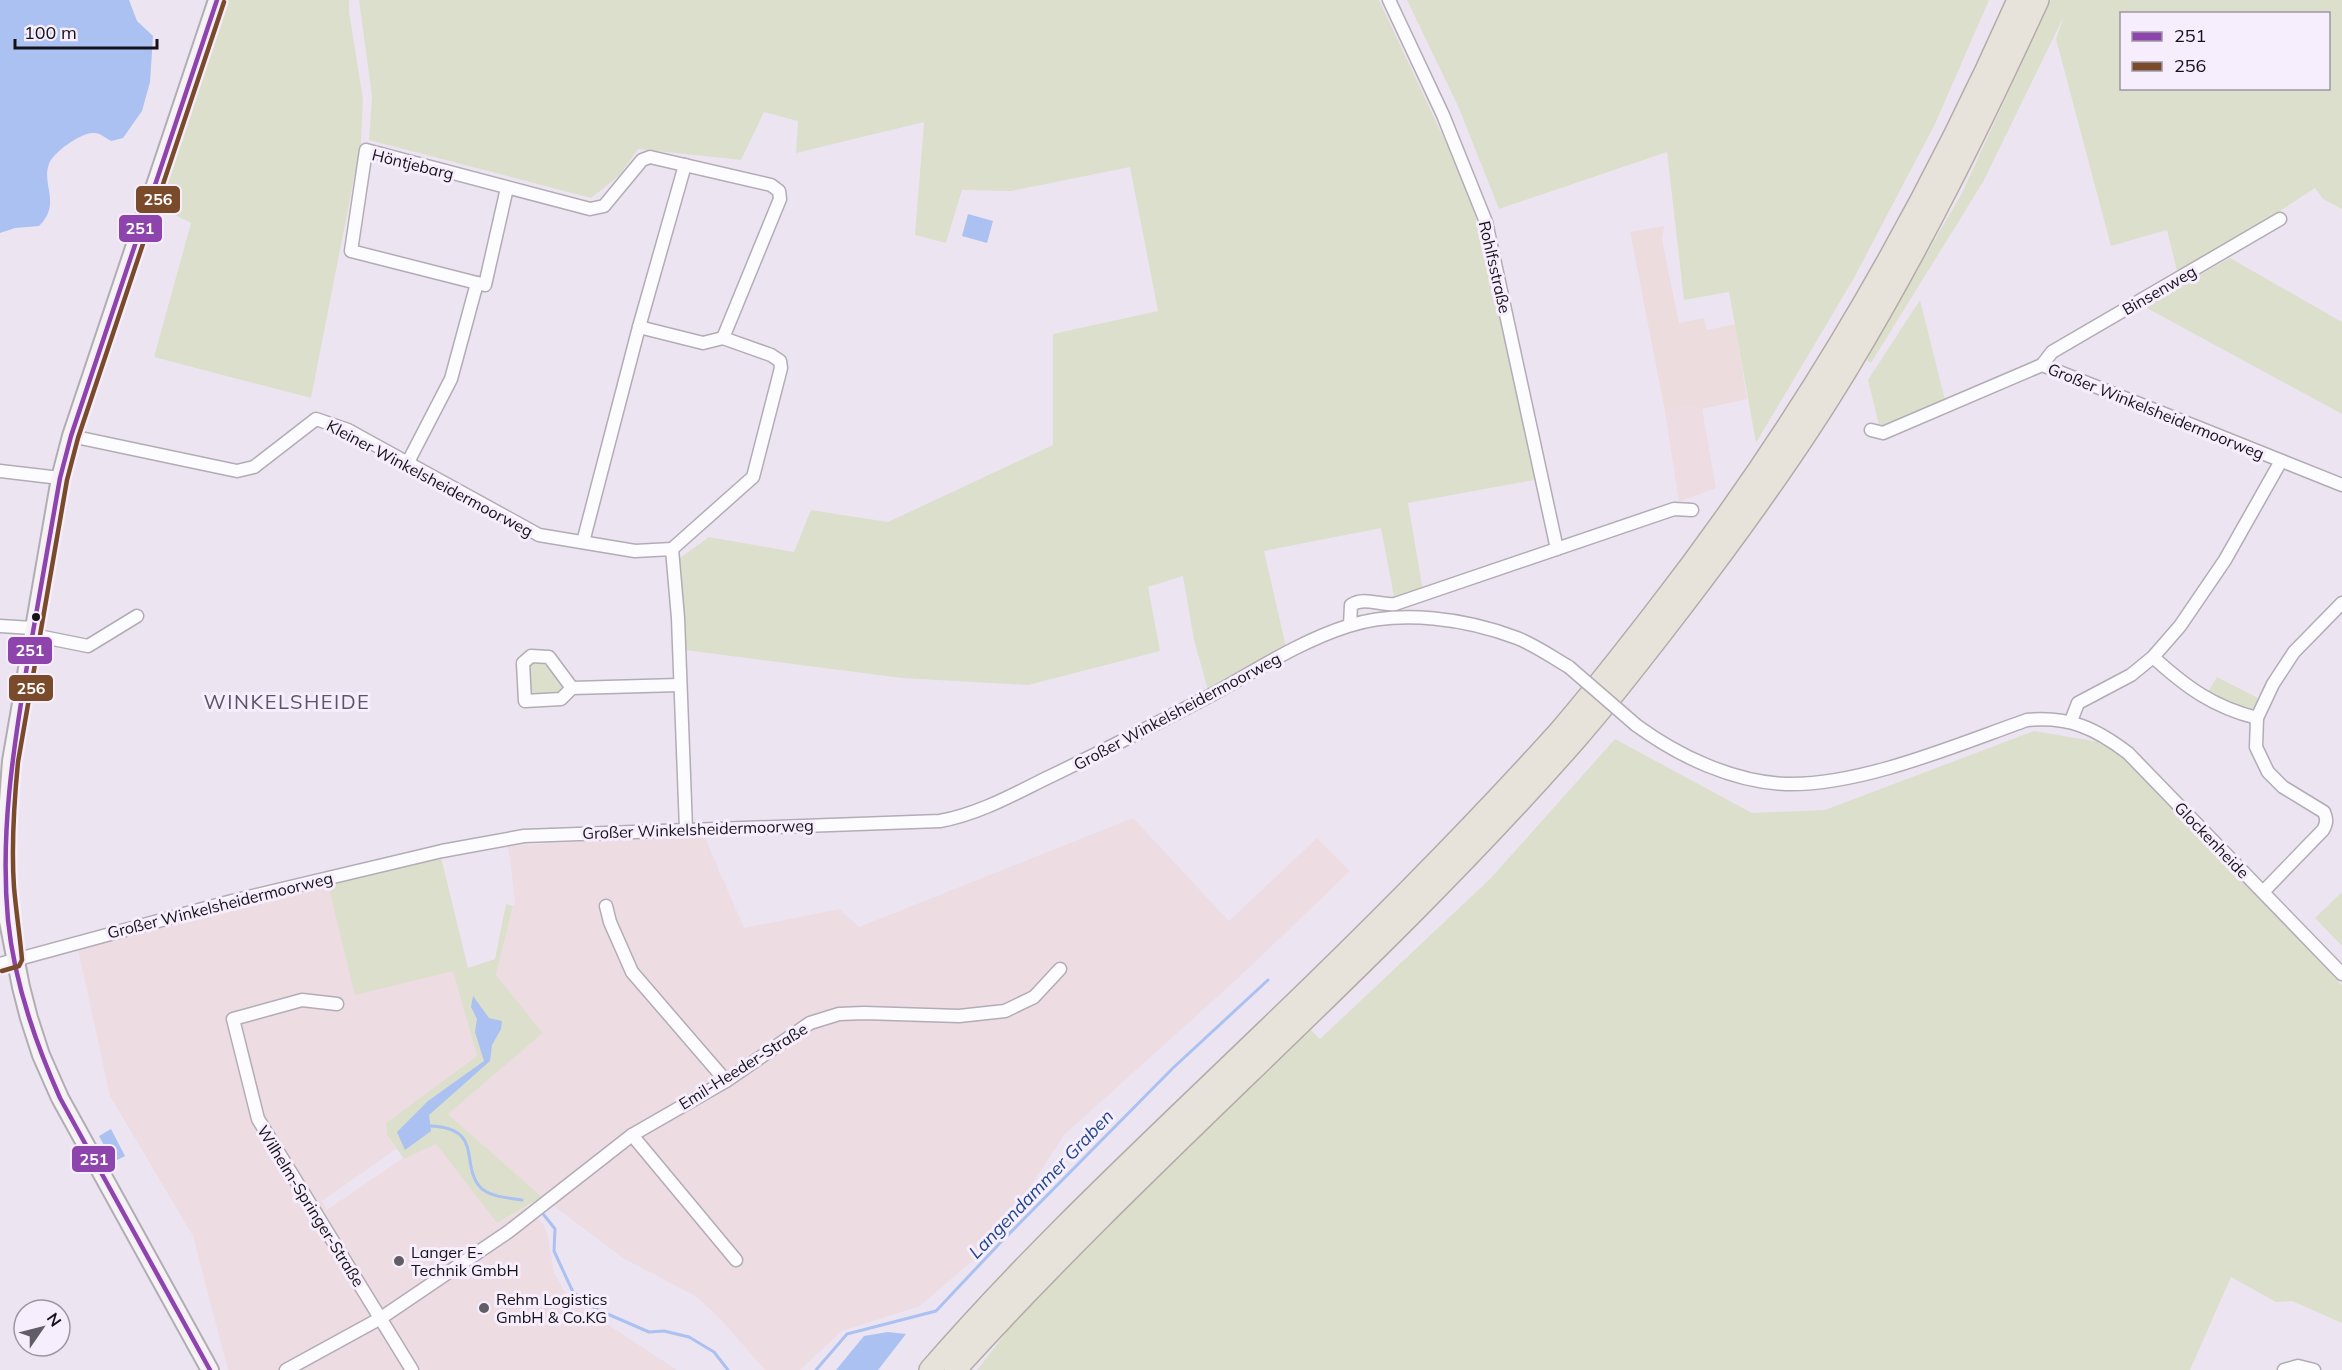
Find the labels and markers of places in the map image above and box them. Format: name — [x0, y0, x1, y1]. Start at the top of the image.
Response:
unlabelled marker — [30, 611, 42, 623]
place label: Langer E- Technik GmbH — [411, 1242, 519, 1280]
marker: Langer E- Technik GmbH — [392, 1254, 406, 1268]
place label: Rehm Logistics GmbH & Co.KG — [496, 1289, 608, 1327]
marker: Rehm Logistics GmbH & Co.KG — [477, 1301, 491, 1315]

